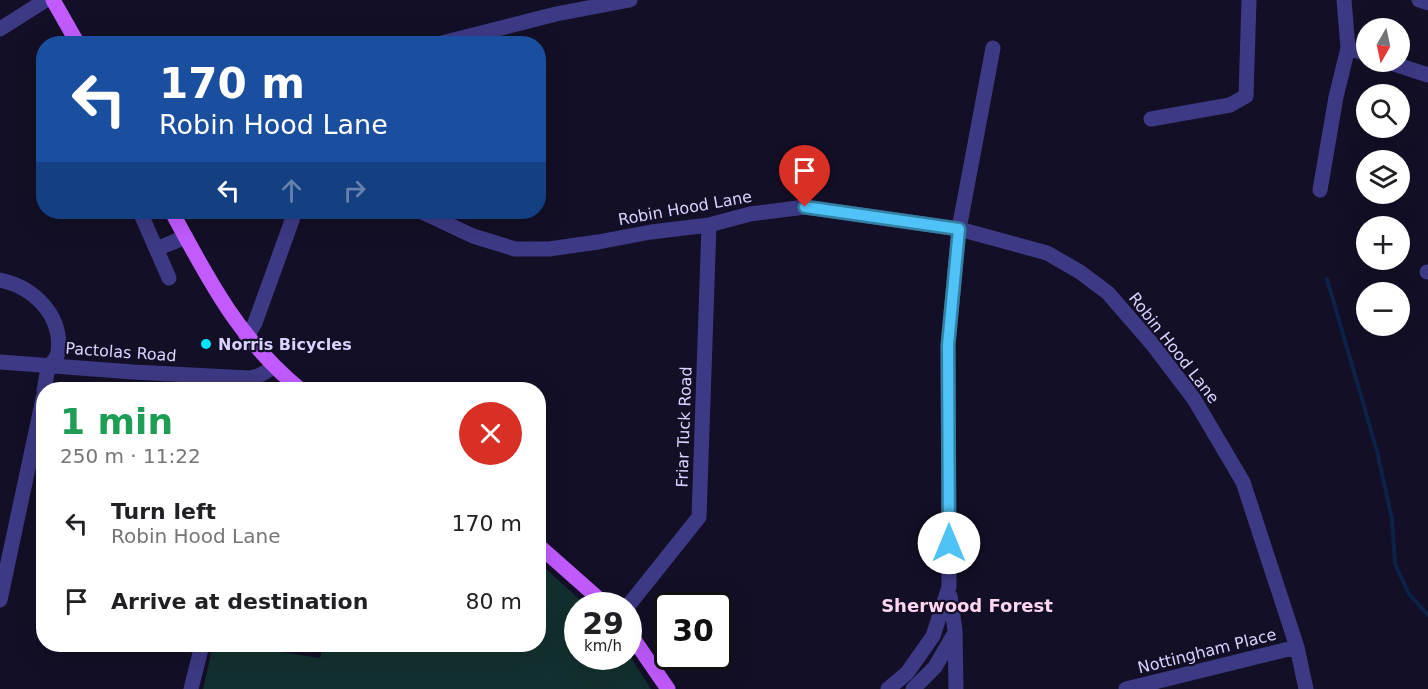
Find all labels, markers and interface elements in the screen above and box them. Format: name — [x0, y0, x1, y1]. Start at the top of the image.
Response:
north arrow — [1356, 18, 1410, 72]
map controls — [1356, 18, 1410, 336]
text: 170 m — [159, 59, 305, 108]
icon: left — [60, 60, 138, 138]
button: search — [1356, 84, 1410, 138]
text: Robin Hood Lane — [159, 109, 388, 140]
pin — [779, 145, 830, 207]
button: layers — [1356, 150, 1410, 204]
icon: arrive — [788, 154, 821, 187]
icon: left — [212, 174, 245, 207]
icon: ahead — [275, 174, 308, 207]
icon: right — [338, 174, 371, 207]
street label: Robin Hood Lane — [617, 187, 753, 229]
button: + — [1356, 216, 1410, 270]
button: − — [1356, 282, 1410, 336]
street label: Robin Hood Lane — [1125, 289, 1223, 407]
place label: Norris Bicycles — [218, 335, 352, 354]
marker: Norris Bicycles — [199, 337, 213, 351]
street label: Pactolas Road — [65, 339, 177, 365]
street label: Friar Tuck Road — [672, 366, 696, 488]
text: 1 min — [60, 401, 173, 442]
button: close — [459, 402, 522, 465]
text: 250 m · 11:22 — [60, 444, 201, 468]
text: Turn left — [111, 499, 216, 524]
icon: left — [60, 507, 93, 540]
text: 170 m — [452, 511, 522, 536]
position arrow — [917, 511, 981, 575]
text: Robin Hood Lane — [111, 524, 280, 548]
icon: arrive — [60, 585, 93, 618]
text: Arrive at destination — [111, 589, 368, 614]
text: 80 m — [466, 589, 522, 614]
speed limit sign: 30 — [654, 592, 732, 670]
district label: Sherwood Forest — [881, 595, 1053, 616]
text: 29 — [582, 606, 624, 641]
street label: Nottingham Place — [1136, 625, 1278, 677]
text: km/h — [584, 637, 622, 655]

